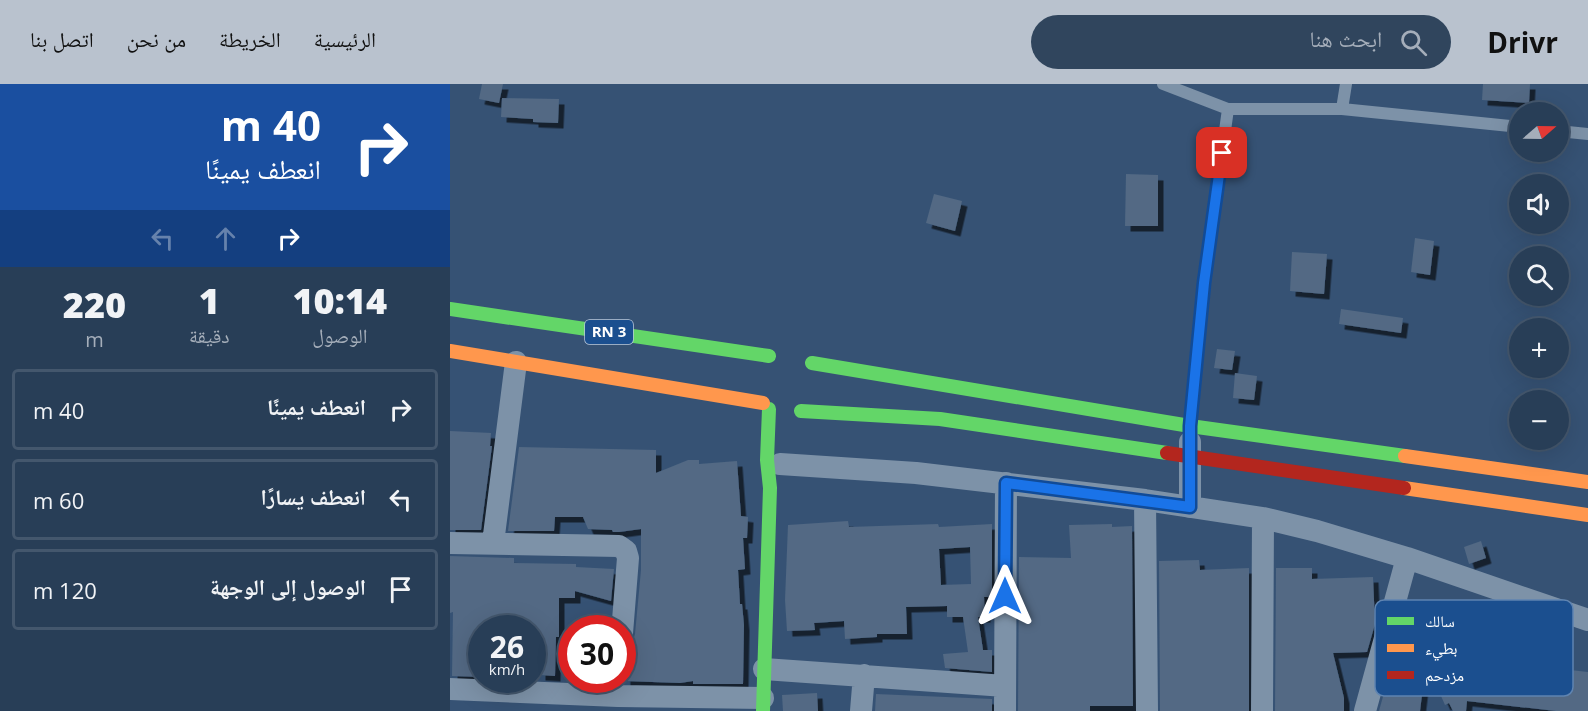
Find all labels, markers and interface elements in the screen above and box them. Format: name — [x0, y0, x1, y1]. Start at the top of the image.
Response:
search box — [1031, 15, 1451, 69]
text: ابحث هنا — [1310, 23, 1382, 53]
text: Drivr — [1487, 23, 1558, 61]
text: اتصل بنا — [30, 25, 94, 53]
text: من نحن — [127, 25, 186, 53]
text: الخريطة — [219, 25, 281, 53]
text: الرئيسية — [314, 25, 376, 53]
icon: search — [1397, 26, 1430, 59]
text: 40 m — [221, 96, 321, 153]
north arrow — [1509, 102, 1569, 162]
map controls — [1509, 102, 1569, 450]
icon: right — [342, 108, 420, 186]
pin — [1196, 127, 1247, 178]
icon: arrive — [1205, 136, 1238, 169]
text: انعطف يمينًا — [205, 150, 321, 187]
button: sound — [1509, 174, 1569, 234]
icon: left — [146, 222, 179, 255]
icon: ahead — [209, 222, 242, 255]
icon: right — [272, 222, 305, 255]
button: search — [1509, 246, 1569, 306]
text: 1 — [199, 276, 220, 325]
text: 10:14 — [292, 276, 387, 325]
text: 220 — [63, 280, 126, 329]
button: + — [1509, 318, 1569, 378]
road number: RN 3 — [585, 320, 633, 344]
text: دقيقة — [189, 322, 230, 349]
text: الوصول — [312, 322, 367, 349]
text: m — [85, 326, 104, 353]
button: − — [1509, 390, 1569, 450]
text: انعطف يمينًا — [267, 391, 366, 421]
icon: right — [384, 393, 417, 426]
text: 40 m — [33, 395, 84, 425]
text: انعطف يسارًا — [261, 481, 366, 511]
icon: left — [384, 483, 417, 516]
text: 60 m — [33, 485, 84, 515]
position arrow — [973, 564, 1037, 628]
text: الوصول إلى الوجهة — [210, 571, 366, 601]
icon: arrive — [384, 573, 417, 606]
text: 120 m — [33, 575, 97, 605]
legend — [1375, 600, 1573, 696]
text: سالك — [1425, 610, 1455, 632]
speed limit sign: 30 — [558, 615, 636, 693]
text: 26 — [490, 626, 524, 667]
text: بطيء — [1425, 637, 1457, 661]
text: km/h — [489, 659, 525, 679]
text: مزدحم — [1425, 664, 1464, 686]

